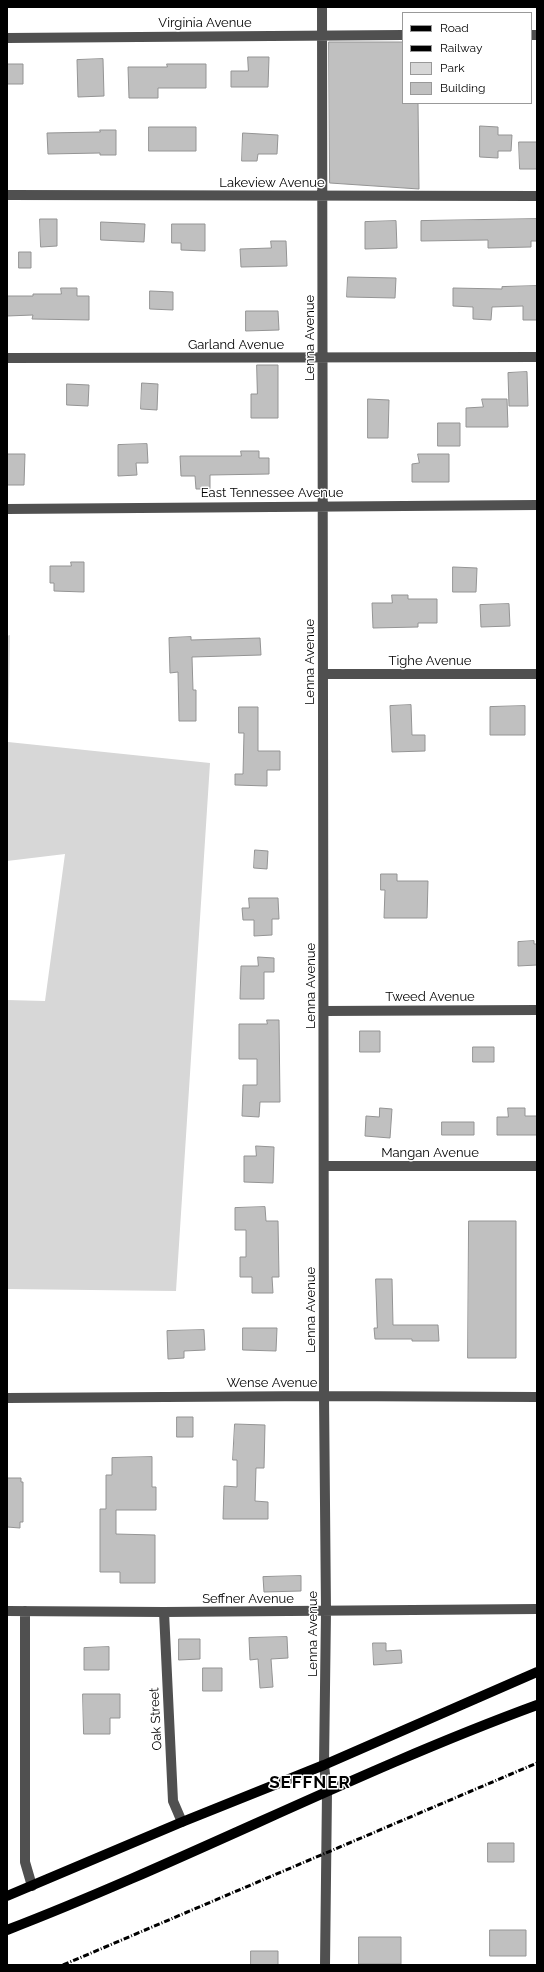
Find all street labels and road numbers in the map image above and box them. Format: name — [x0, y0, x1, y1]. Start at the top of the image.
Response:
street label: Virginia Avenue — [158, 15, 252, 31]
street label: Lakeview Avenue — [219, 175, 325, 191]
street label: Lenna Avenue — [302, 295, 318, 381]
street label: Garland Avenue — [188, 337, 284, 353]
street label: East Tennessee Avenue — [201, 485, 343, 501]
street label: Lenna Avenue — [302, 619, 318, 705]
street label: Tighe Avenue — [389, 653, 471, 669]
street label: Lenna Avenue — [303, 943, 319, 1029]
street label: Tweed Avenue — [385, 989, 475, 1005]
street label: Mangan Avenue — [381, 1145, 479, 1161]
street label: Lenna Avenue — [303, 1267, 319, 1353]
street label: Wense Avenue — [227, 1375, 317, 1391]
street label: Seffner Avenue — [202, 1591, 294, 1607]
street label: Lenna Avenue — [305, 1591, 321, 1677]
street label: Oak Street — [147, 1687, 165, 1751]

